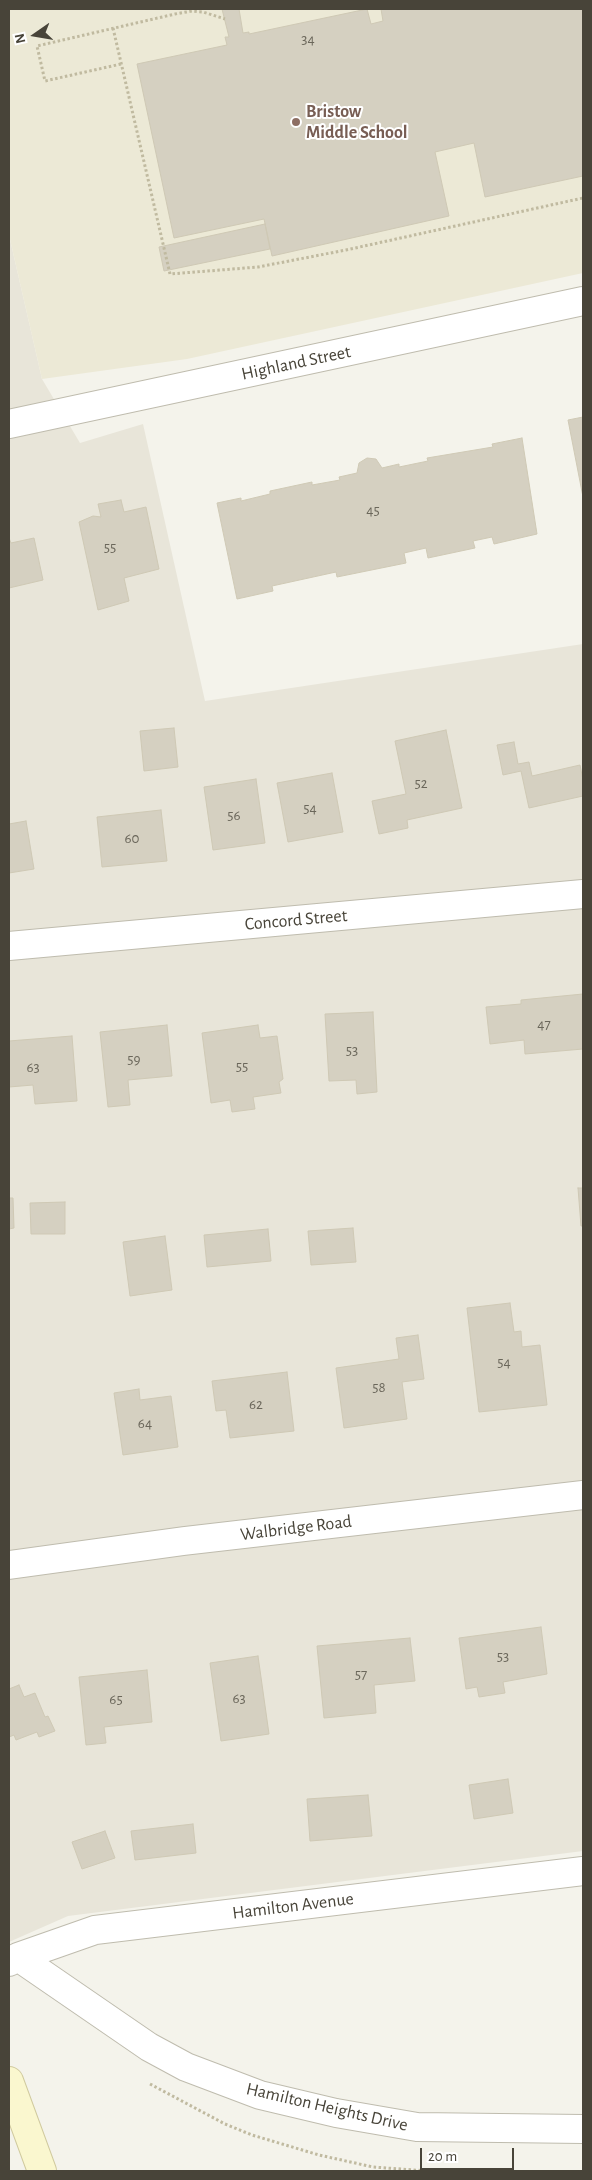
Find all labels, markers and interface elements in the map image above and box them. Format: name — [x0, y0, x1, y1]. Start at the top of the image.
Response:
north arrow — [10, 10, 60, 60]
house number: 34 — [301, 30, 315, 48]
text: N — [12, 32, 28, 45]
place label: Bristow Middle School — [306, 101, 408, 144]
marker: Bristow Middle School — [290, 116, 302, 128]
street label: Highland Street — [239, 341, 353, 385]
house number: 45 — [366, 501, 380, 519]
house number: 55 — [104, 538, 116, 556]
house number: 52 — [414, 774, 428, 792]
house number: 54 — [303, 799, 317, 817]
house number: 56 — [227, 806, 241, 824]
house number: 60 — [125, 829, 139, 847]
street label: Concord Street — [244, 905, 348, 935]
house number: 47 — [537, 1015, 551, 1033]
house number: 53 — [346, 1041, 358, 1059]
house number: 59 — [127, 1050, 141, 1068]
house number: 55 — [236, 1057, 248, 1075]
house number: 63 — [26, 1058, 40, 1076]
house number: 54 — [497, 1353, 511, 1371]
house number: 58 — [372, 1378, 386, 1396]
house number: 62 — [249, 1395, 263, 1413]
house number: 64 — [138, 1414, 152, 1432]
street label: Walbridge Road — [239, 1510, 353, 1546]
house number: 53 — [497, 1647, 509, 1665]
house number: 57 — [355, 1665, 367, 1683]
house number: 63 — [232, 1689, 246, 1707]
house number: 65 — [109, 1690, 123, 1708]
street label: Hamilton Avenue — [231, 1888, 355, 1924]
street label: Hamilton Heights Drive — [244, 2078, 410, 2136]
scale bar — [422, 2138, 516, 2170]
text: 20 m — [428, 2149, 457, 2164]

